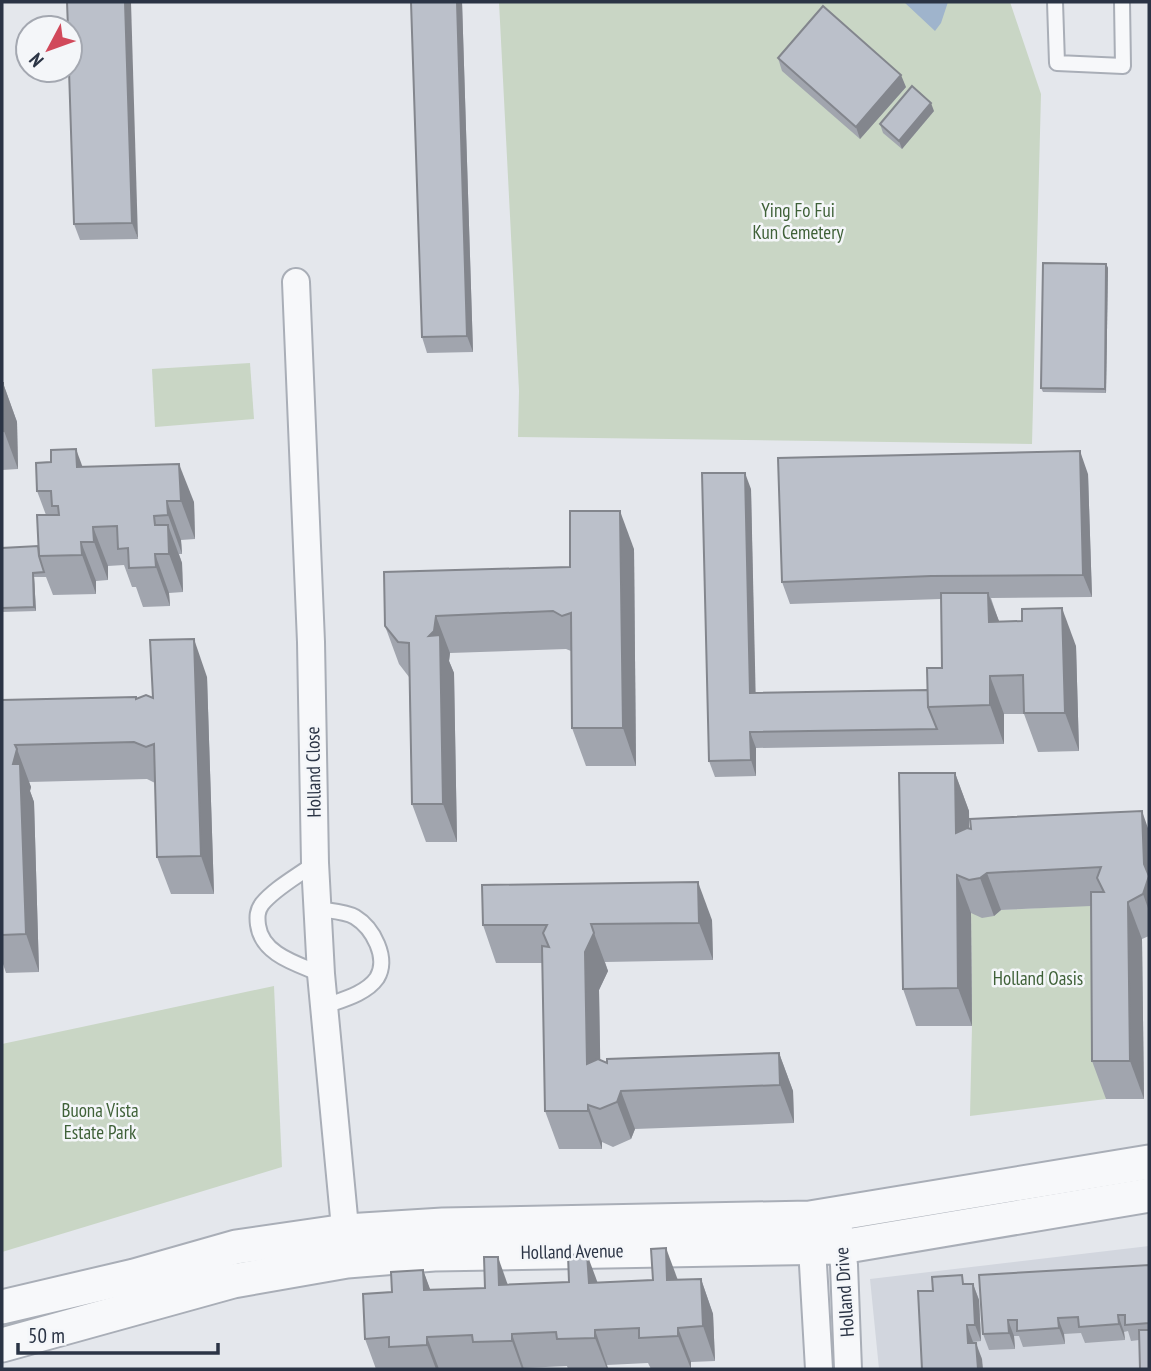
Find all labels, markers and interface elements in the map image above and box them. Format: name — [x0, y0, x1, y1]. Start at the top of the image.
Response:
north arrow — [14, 14, 84, 84]
text: N — [24, 48, 49, 72]
park label: Ying Fo Fui Kun Cemetery — [752, 198, 844, 244]
street label: Holland Close — [300, 726, 326, 818]
park label: Holland Oasis — [993, 966, 1083, 990]
park label: Buona Vista Estate Park — [61, 1098, 139, 1144]
street label: Holland Avenue — [520, 1238, 624, 1264]
street label: Holland Drive — [829, 1246, 859, 1338]
scale bar — [18, 1312, 217, 1356]
text: 50 m — [28, 1322, 65, 1349]

